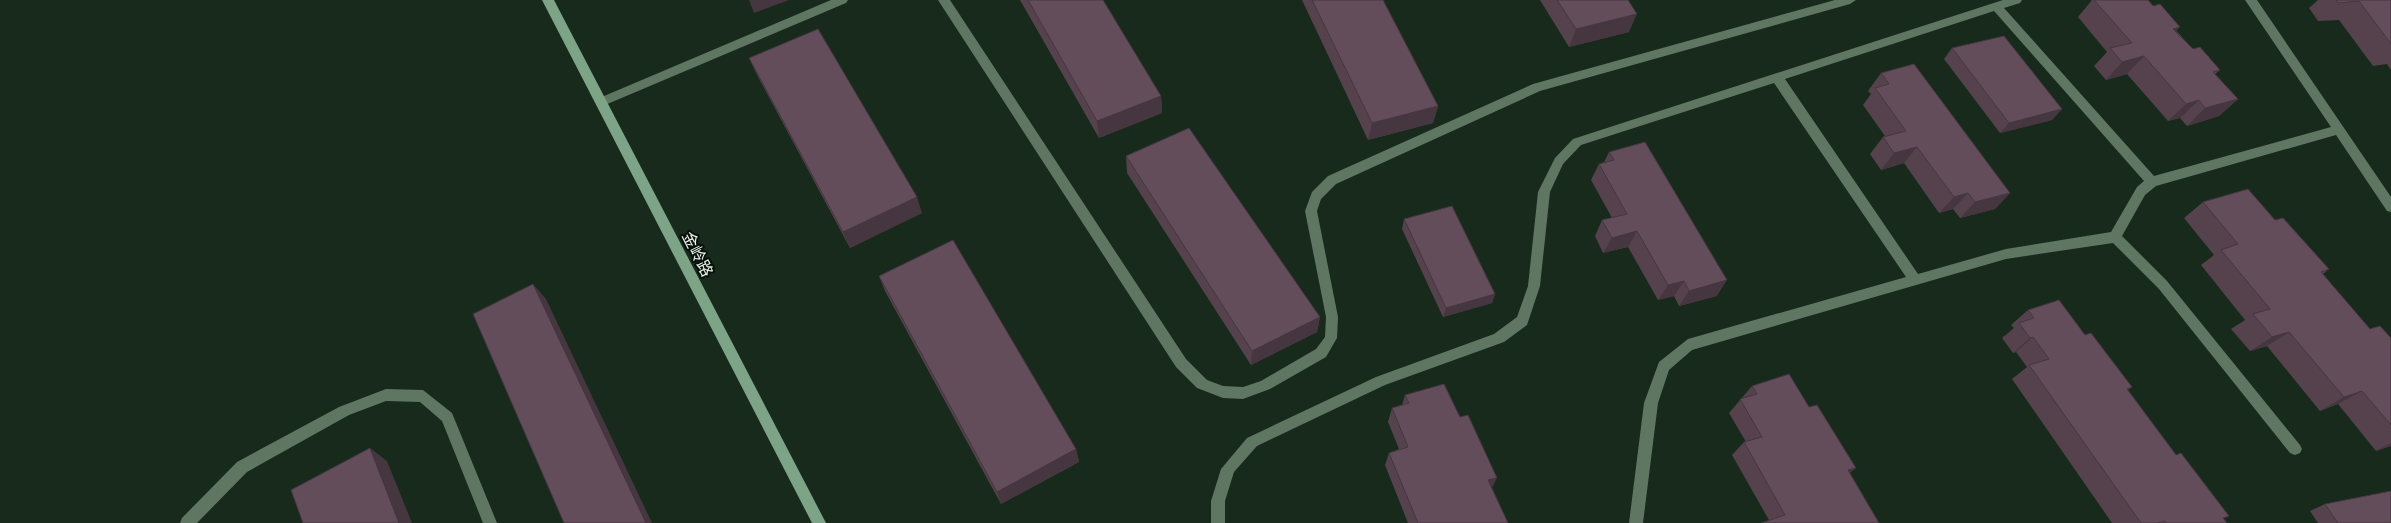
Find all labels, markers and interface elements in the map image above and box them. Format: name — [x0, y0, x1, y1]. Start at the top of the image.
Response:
street label: 金岭路 — [678, 228, 718, 280]

